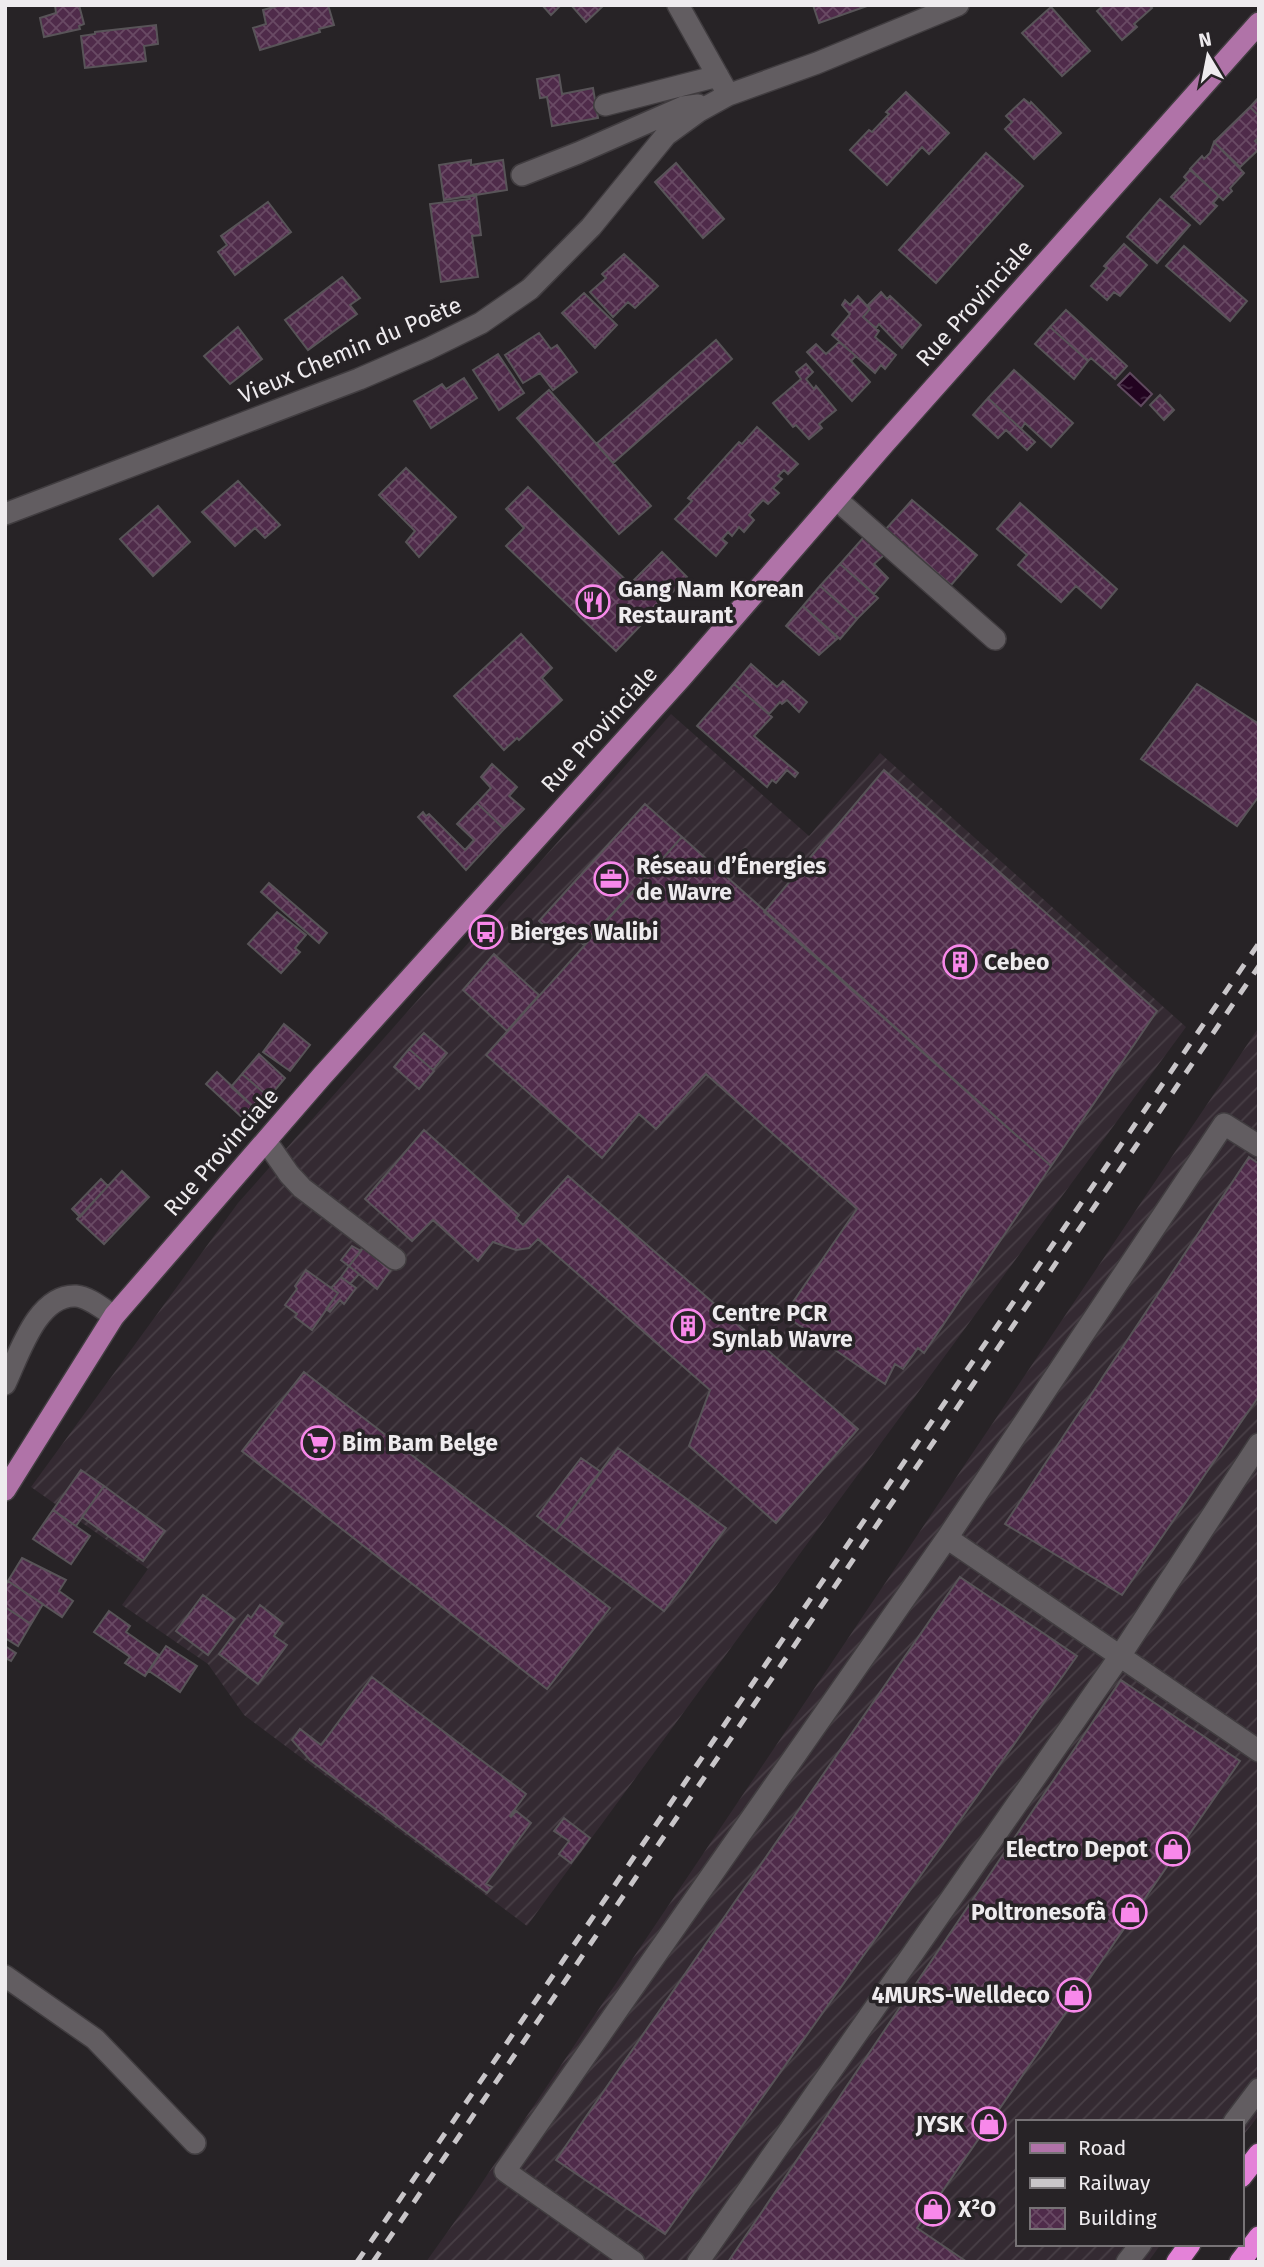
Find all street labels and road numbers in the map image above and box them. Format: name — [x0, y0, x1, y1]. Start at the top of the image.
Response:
street label: Rue Provinciale — [910, 234, 1038, 372]
street label: Vieux Chemin du Poète — [234, 290, 466, 410]
street label: Rue Provinciale — [535, 660, 663, 798]
street label: Rue Provinciale — [158, 1082, 284, 1222]

